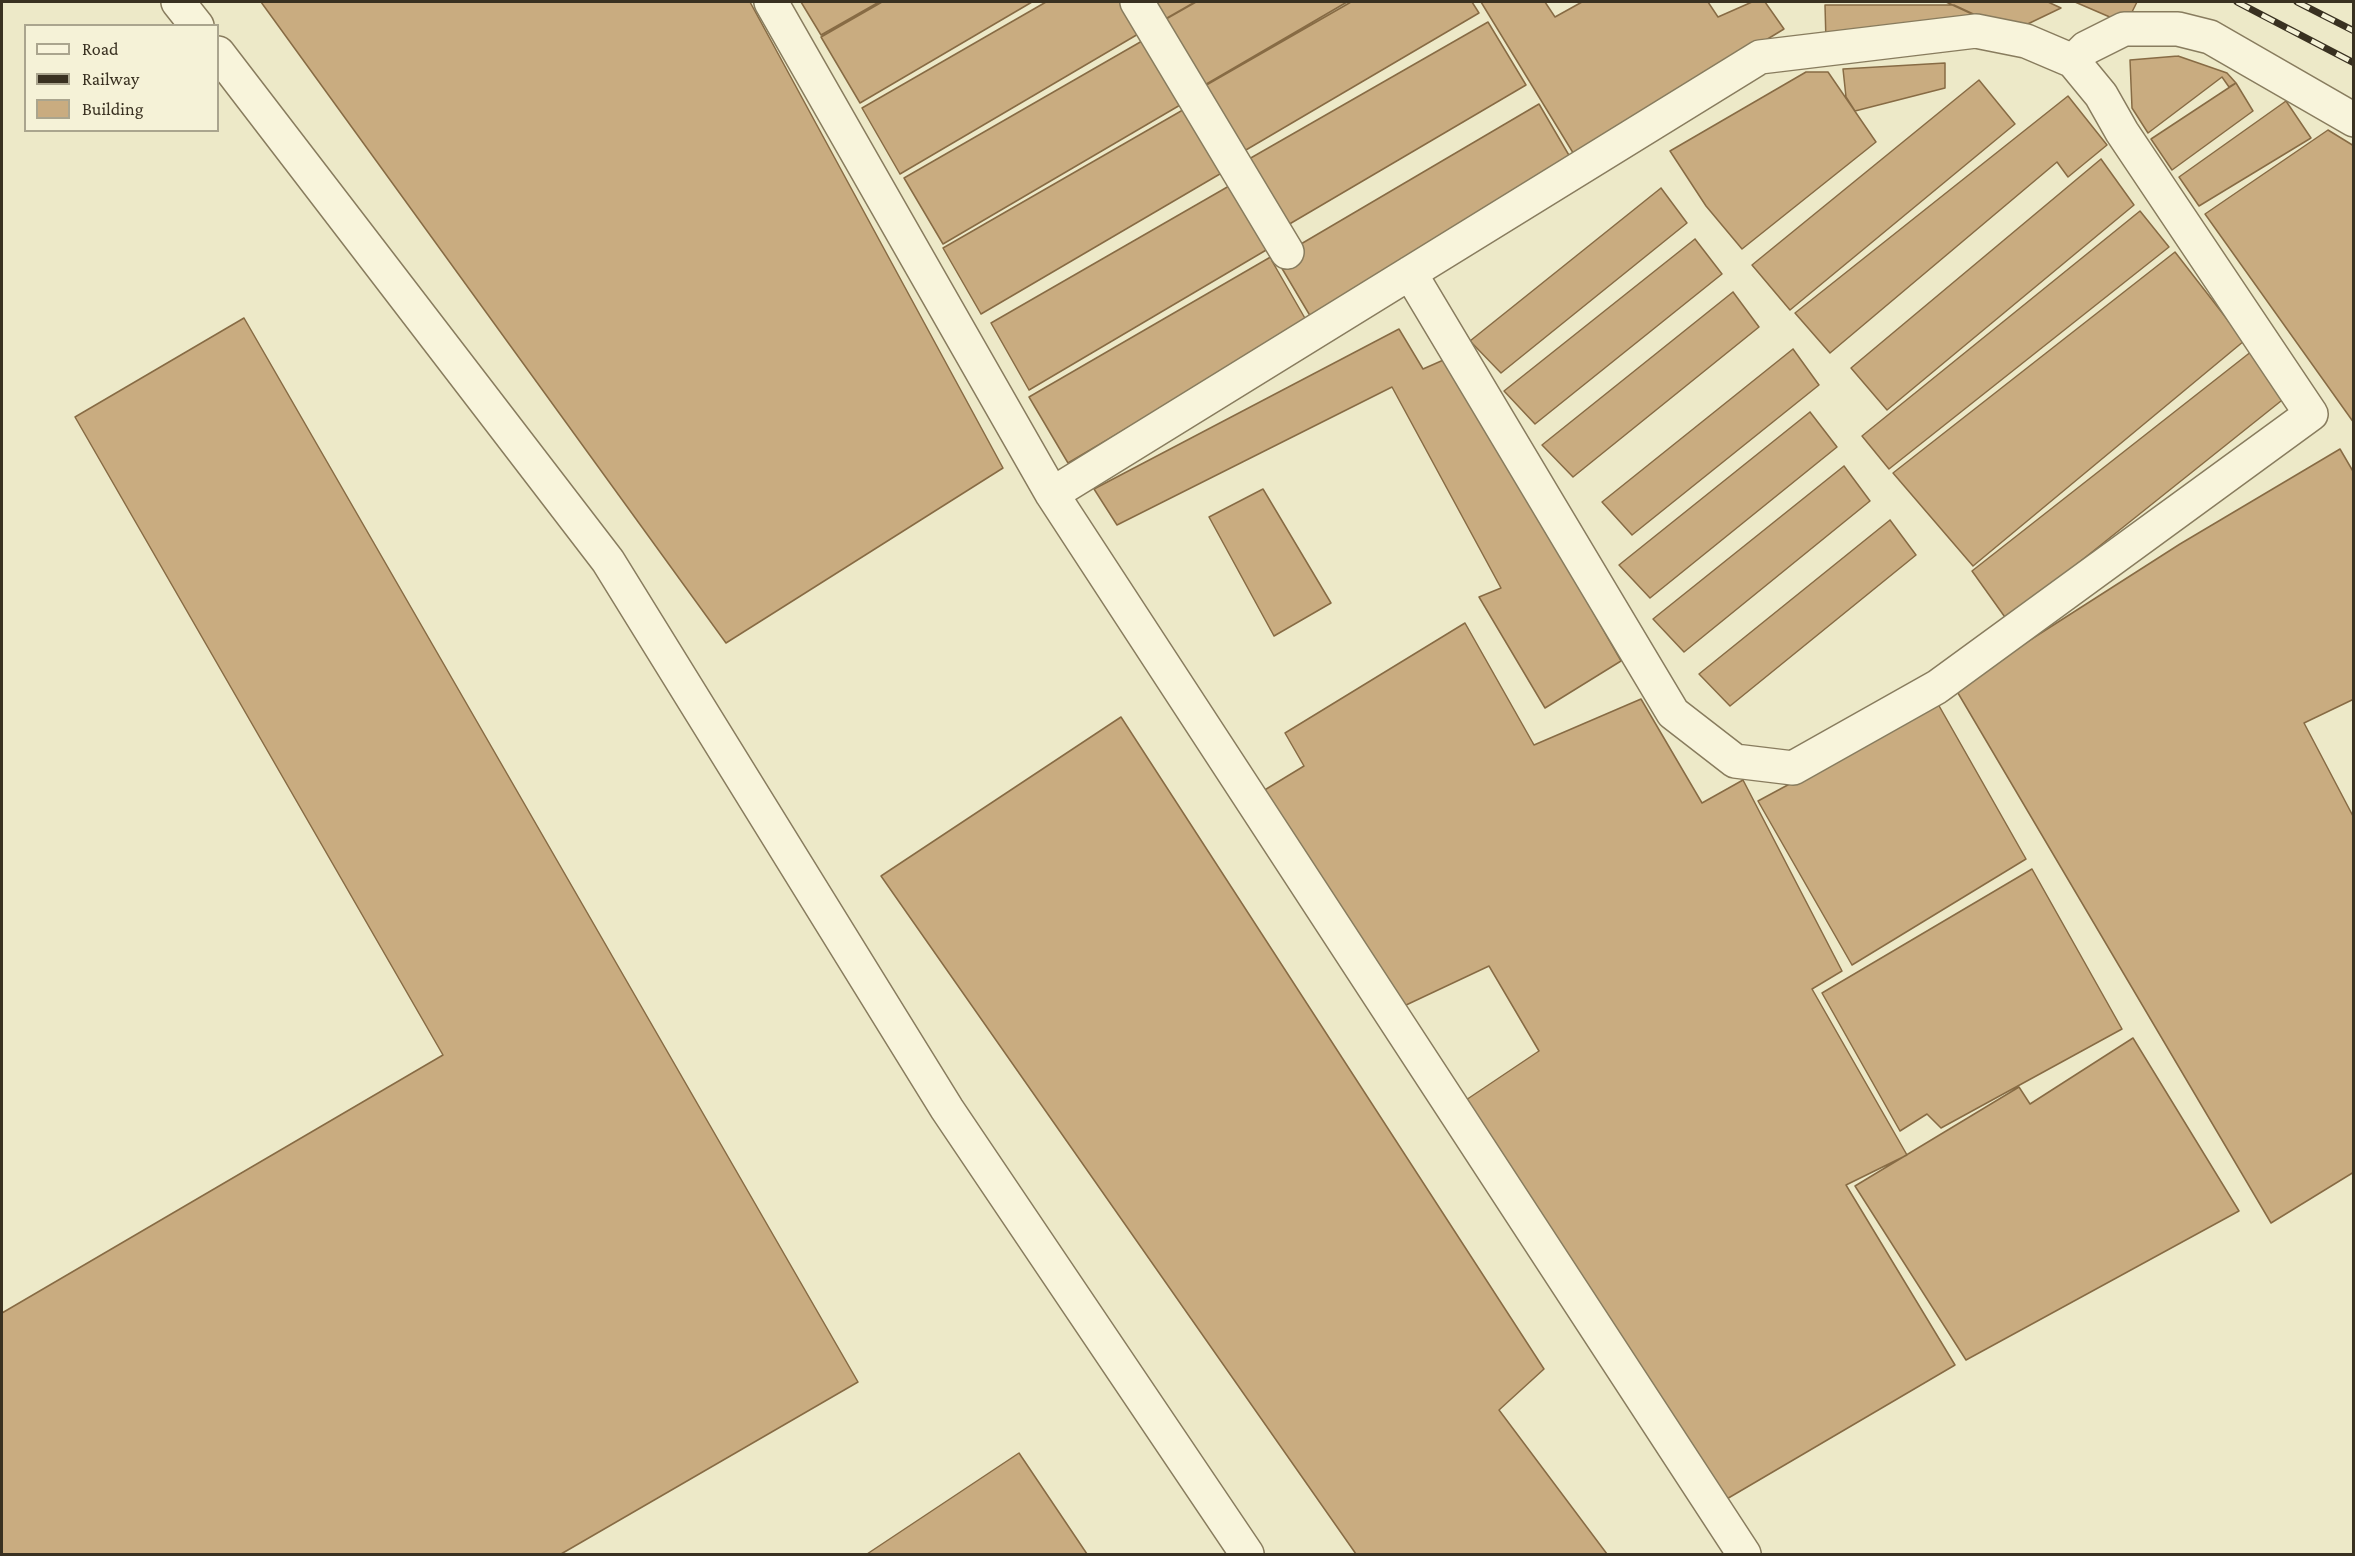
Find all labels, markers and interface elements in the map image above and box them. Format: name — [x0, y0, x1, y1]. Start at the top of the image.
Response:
legend — [24, 24, 219, 132]
text: Road — [82, 39, 119, 59]
text: Railway — [82, 69, 139, 89]
text: Building — [82, 99, 143, 119]

